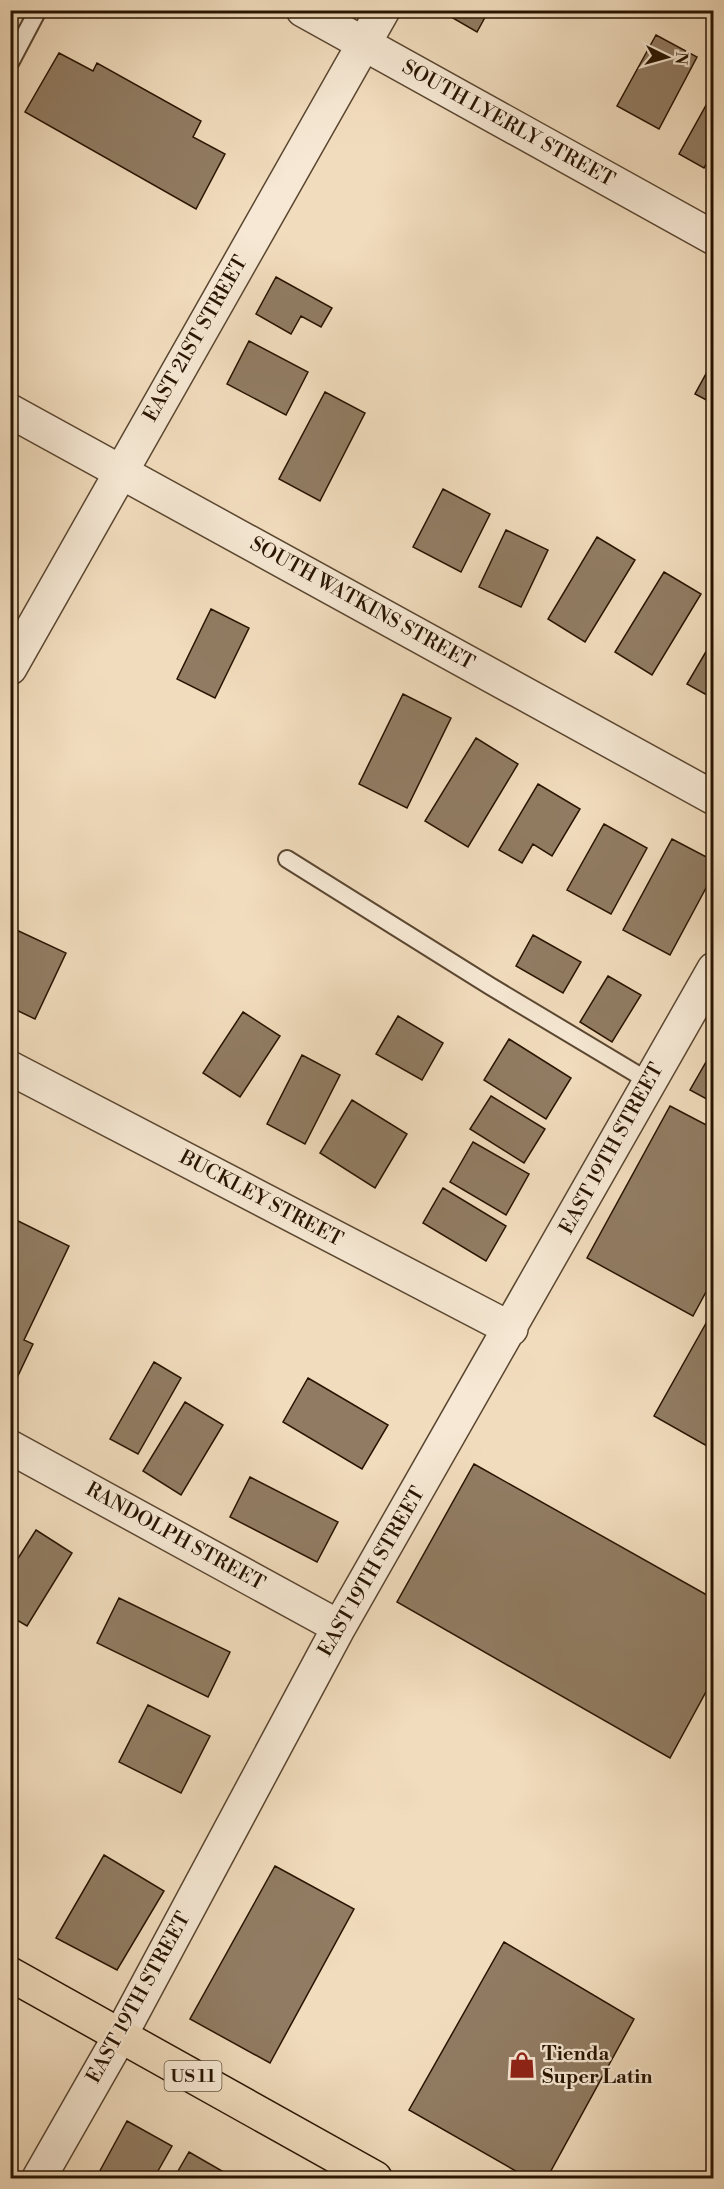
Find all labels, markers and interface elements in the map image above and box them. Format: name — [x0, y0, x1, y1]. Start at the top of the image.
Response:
north arrow — [637, 27, 697, 87]
text: N — [670, 51, 691, 66]
street label: SOUTH LYERLY STREET — [397, 55, 619, 193]
street label: EAST 21ST STREET — [138, 252, 254, 426]
street label: SOUTH WATKINS STREET — [245, 532, 479, 676]
street label: EAST 19TH STREET — [555, 1059, 669, 1239]
street label: BUCKLEY STREET — [174, 1145, 347, 1253]
street label: RANDOLPH STREET — [81, 1477, 269, 1597]
street label: EAST 19TH STREET — [313, 1483, 431, 1661]
street label: EAST 19TH STREET — [82, 1908, 196, 2088]
place label: Tienda Super Latin — [542, 2042, 653, 2090]
shop icon: Tienda Super Latin — [507, 2050, 537, 2080]
road number: US 11 — [164, 2061, 222, 2091]

